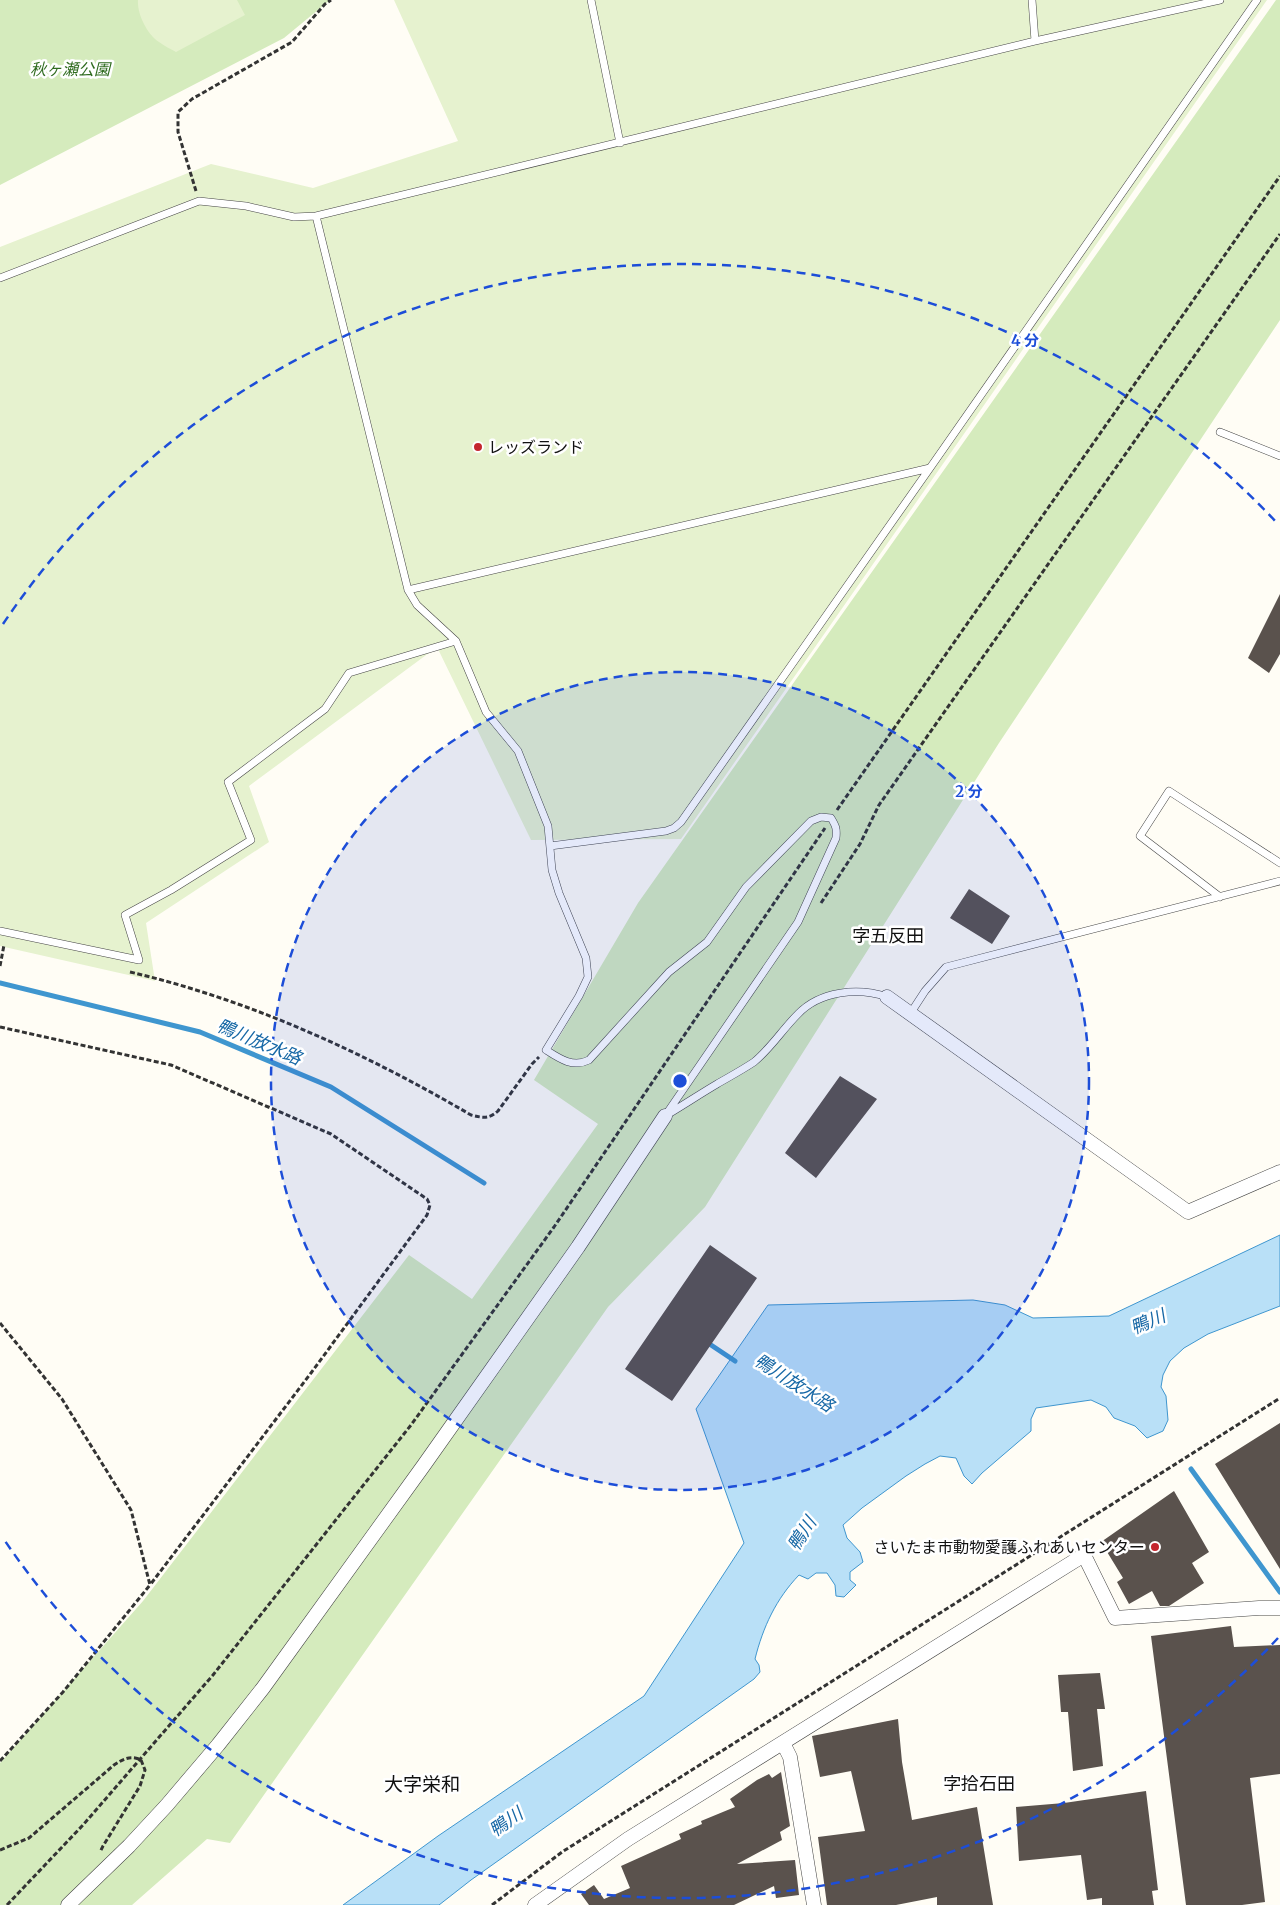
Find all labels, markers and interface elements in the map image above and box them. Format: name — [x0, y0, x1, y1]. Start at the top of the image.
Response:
park label: 秋ヶ瀬公園 — [30, 59, 112, 79]
text: 4 分 — [1011, 331, 1039, 350]
place label: レッズランド — [488, 437, 584, 457]
marker: レッズランド — [472, 441, 484, 453]
text: 2 分 — [955, 782, 983, 801]
district label: 字五反田 — [852, 924, 924, 947]
water label: 鴨川放水路 — [213, 1013, 307, 1070]
centre of rings — [671, 1072, 689, 1090]
water label: 鴨川 — [1127, 1303, 1171, 1339]
water label: 鴨川放水路 — [750, 1348, 840, 1418]
water label: 鴨川 — [782, 1511, 822, 1555]
place label: さいたま市動物愛護ふれあいセンター — [873, 1537, 1145, 1557]
marker: さいたま市動物愛護ふれあいセンター — [1149, 1541, 1161, 1553]
district label: 大字栄和 — [384, 1772, 460, 1796]
district label: 字拾石田 — [943, 1772, 1015, 1795]
water label: 鴨川 — [484, 1801, 529, 1841]

